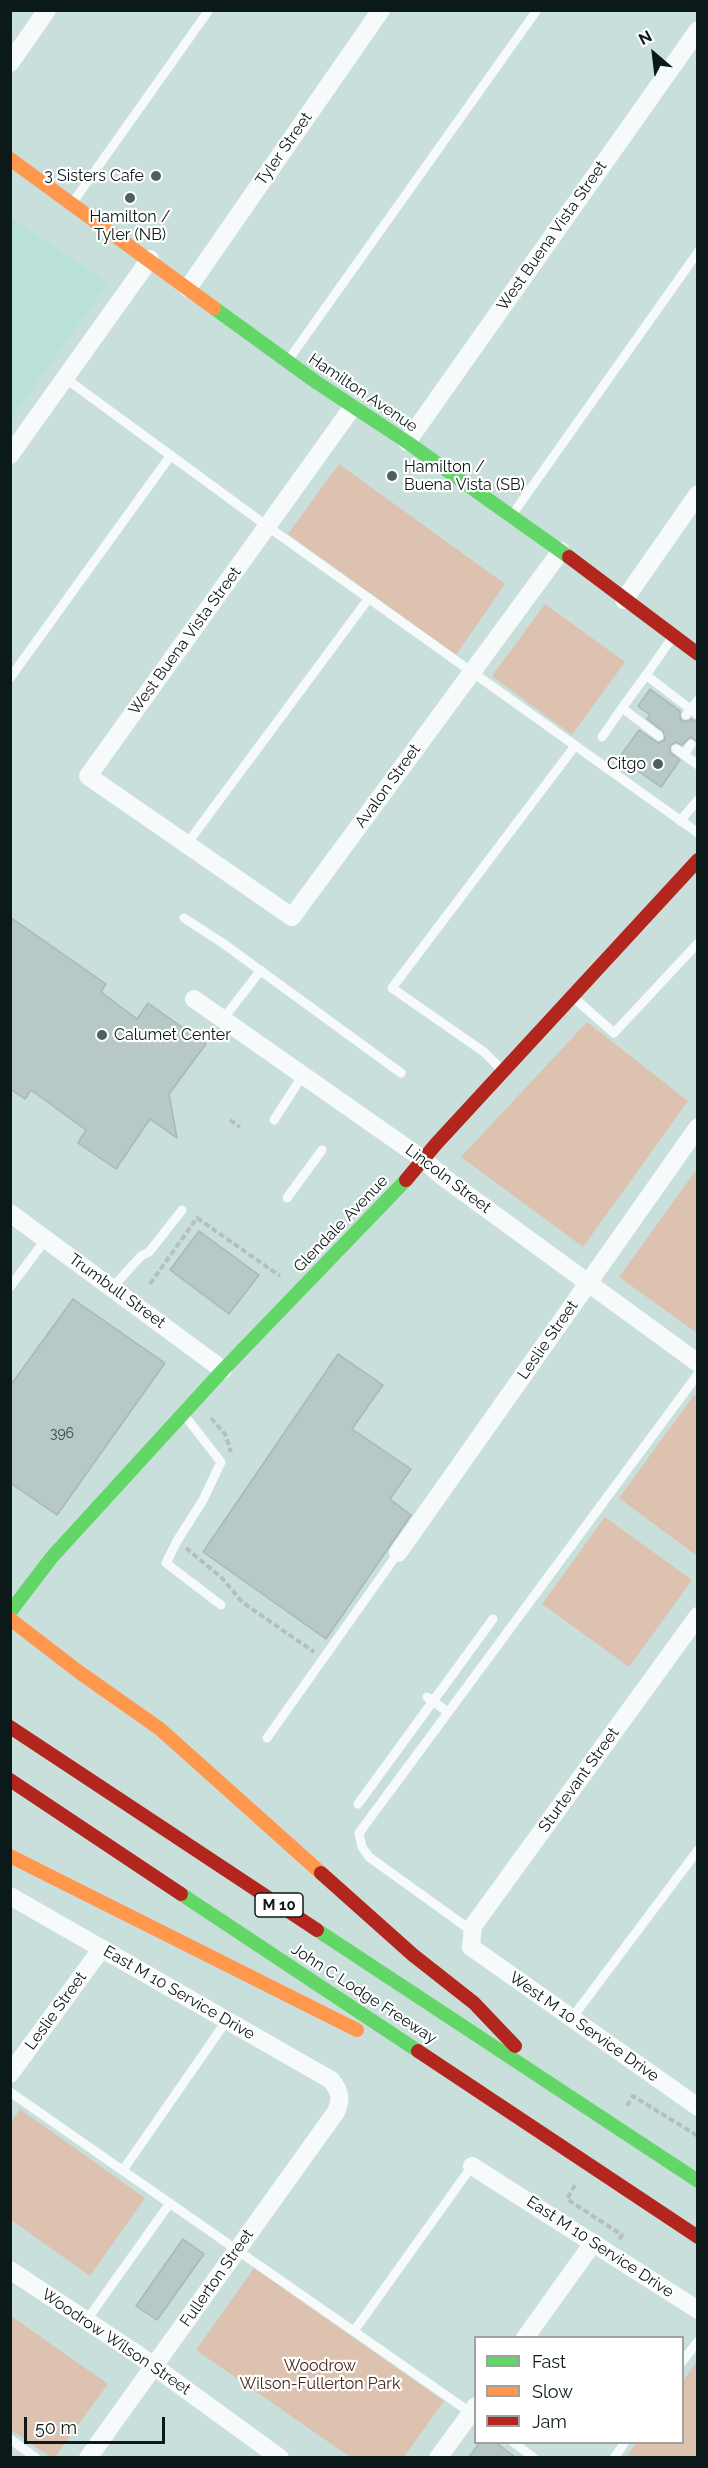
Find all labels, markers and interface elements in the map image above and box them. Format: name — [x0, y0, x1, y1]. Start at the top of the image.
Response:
north arrow — [624, 24, 684, 84]
text: N — [635, 26, 655, 49]
street label: Tyler Street — [252, 109, 316, 189]
street label: West Buena Vista Street — [493, 157, 611, 315]
place label: 3 Sisters Cafe — [44, 166, 144, 186]
marker: 3 Sisters Cafe — [149, 169, 163, 183]
marker: Hamilton / Tyler (NB) — [123, 191, 137, 205]
place label: Hamilton / Tyler (NB) — [90, 207, 170, 245]
street label: Hamilton Avenue — [305, 349, 421, 437]
place label: Hamilton / Buena Vista (SB) — [404, 457, 525, 495]
marker: Hamilton / Buena Vista (SB) — [385, 469, 399, 483]
street label: West Buena Vista Street — [125, 563, 245, 719]
street label: Avalon Street — [351, 740, 425, 832]
place label: Citgo — [607, 754, 646, 774]
marker: Citgo — [651, 757, 665, 771]
place label: Calumet Center — [114, 1025, 231, 1045]
marker: Calumet Center — [95, 1028, 109, 1042]
street label: Lincoln Street — [401, 1140, 495, 1218]
street label: Glendale Avenue — [290, 1172, 392, 1276]
street label: Trumbull Street — [65, 1250, 169, 1332]
street label: Leslie Street — [514, 1297, 582, 1383]
house number: 396 — [50, 1426, 74, 1442]
street label: Sturtevant Street — [535, 1724, 623, 1836]
road number: M 10 — [255, 1893, 303, 1917]
street label: John C Lodge Freeway — [288, 1940, 440, 2048]
street label: East M 10 Service Drive — [100, 1942, 258, 2044]
street label: Leslie Street — [21, 1968, 91, 2054]
street label: West M 10 Service Drive — [506, 1968, 662, 2086]
street label: East M 10 Service Drive — [523, 2192, 677, 2302]
street label: Fullerton Street — [176, 2226, 258, 2330]
street label: Woodrow Wilson Street — [38, 2285, 194, 2399]
legend — [474, 2336, 684, 2444]
text: Fast — [532, 2351, 566, 2372]
park label: Woodrow Wilson-Fullerton Park — [240, 2356, 400, 2394]
text: Slow — [532, 2381, 573, 2402]
scale bar — [27, 2405, 168, 2443]
text: Jam — [532, 2411, 567, 2432]
text: 50 m — [35, 2417, 77, 2438]

